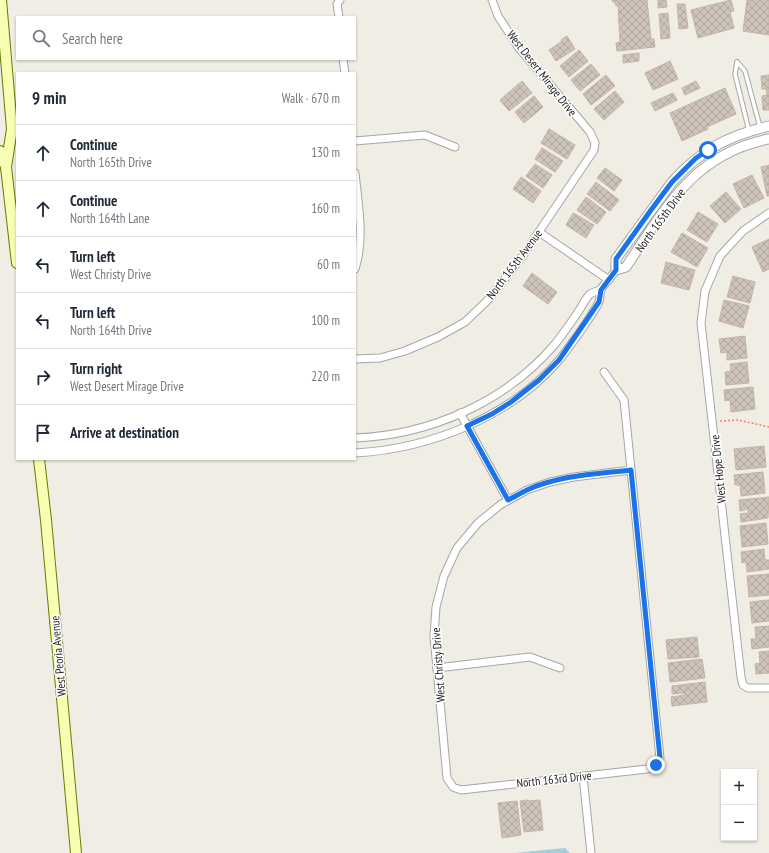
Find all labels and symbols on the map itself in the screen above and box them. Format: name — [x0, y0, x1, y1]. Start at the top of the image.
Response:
street label: West Desert Mirage Drive — [504, 27, 580, 119]
route start — [699, 141, 717, 159]
street label: North 165th Drive — [632, 185, 688, 255]
street label: North 165th Avenue — [483, 226, 545, 302]
street label: West Hope Drive — [707, 434, 729, 504]
street label: West Peoria Avenue — [47, 615, 69, 697]
street label: West Christy Drive — [428, 627, 448, 703]
route end — [647, 756, 665, 774]
street label: North 163rd Drive — [516, 768, 592, 790]

